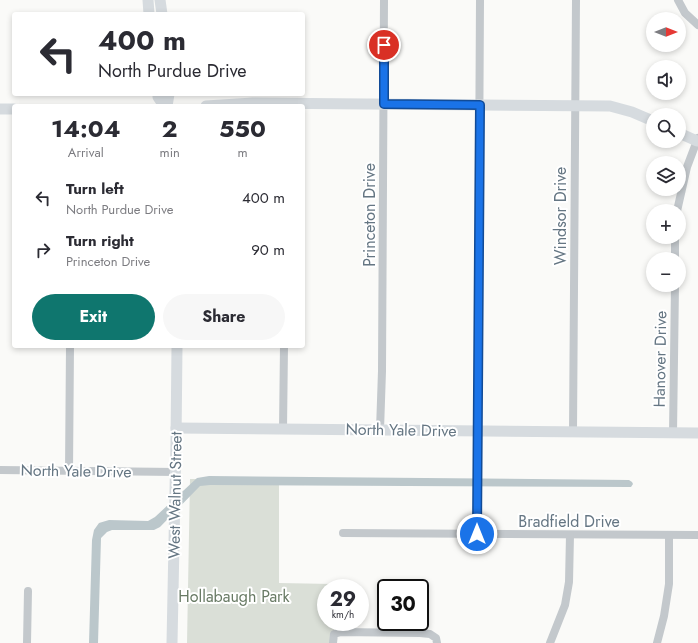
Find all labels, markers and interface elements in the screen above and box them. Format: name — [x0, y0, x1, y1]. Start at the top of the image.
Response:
north arrow — [646, 12, 686, 52]
map controls — [646, 12, 686, 292]
text: 400 m — [98, 20, 186, 61]
icon: left — [32, 28, 84, 80]
pin — [367, 28, 401, 62]
icon: arrive — [373, 34, 395, 56]
text: North Purdue Drive — [98, 58, 247, 84]
button: sound — [646, 60, 686, 100]
button: search — [646, 108, 686, 148]
text: 14:04 — [51, 111, 120, 146]
text: 2 — [162, 111, 178, 146]
text: 550 — [219, 111, 266, 146]
text: Arrival — [68, 143, 104, 162]
text: min — [160, 143, 180, 162]
text: m — [237, 143, 248, 162]
button: layers — [646, 156, 686, 196]
street label: Princeton Drive — [358, 163, 381, 267]
street label: Windsor Drive — [549, 167, 572, 265]
text: Turn left — [66, 178, 124, 200]
icon: left — [32, 187, 54, 209]
text: 400 m — [242, 187, 285, 209]
text: North Purdue Drive — [66, 200, 173, 219]
button: + — [646, 204, 686, 244]
text: Turn right — [66, 230, 134, 252]
icon: right — [32, 239, 54, 261]
text: 90 m — [251, 239, 285, 261]
text: Princeton Drive — [66, 252, 150, 271]
button: − — [646, 252, 686, 292]
button: Exit — [32, 294, 155, 340]
button: Share — [163, 294, 285, 340]
street label: Hanover Drive — [648, 310, 672, 408]
street label: North Yale Drive — [345, 418, 457, 442]
street label: West Walnut Street — [162, 431, 188, 559]
street label: North Yale Drive — [20, 459, 132, 483]
street label: Bradfield Drive — [518, 510, 620, 533]
position arrow — [456, 513, 498, 555]
speed limit sign: 30 — [377, 579, 429, 631]
park label: Hollabaugh Park — [178, 585, 291, 608]
text: 29 — [330, 585, 356, 614]
text: km/h — [332, 607, 354, 622]

